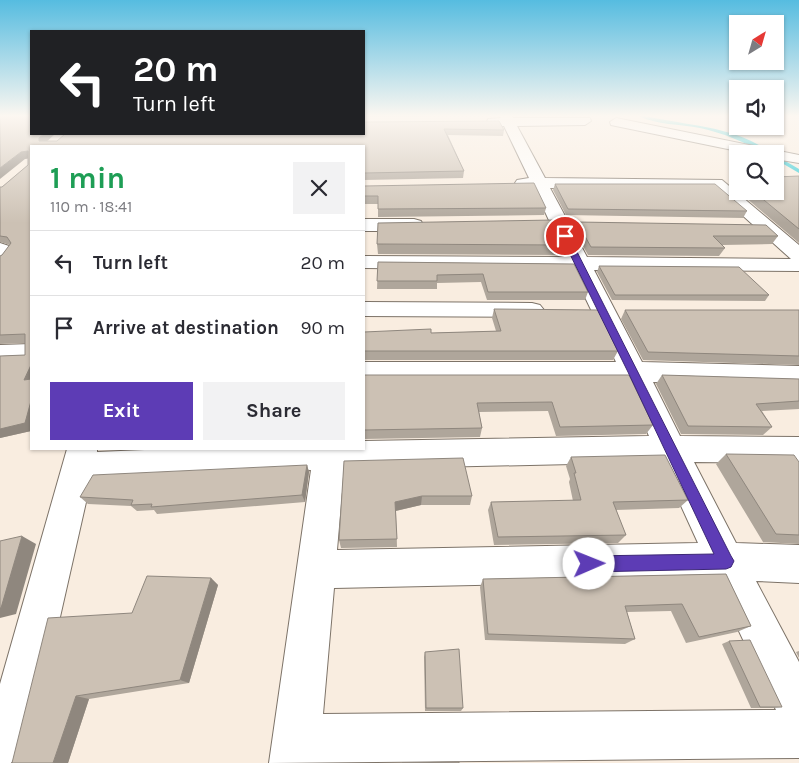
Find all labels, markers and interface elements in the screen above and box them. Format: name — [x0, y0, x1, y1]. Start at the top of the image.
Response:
north arrow — [729, 15, 784, 70]
map controls — [729, 15, 784, 200]
text: 20 m — [133, 49, 218, 90]
icon: left — [50, 50, 115, 115]
button: sound — [729, 80, 784, 135]
text: Turn left — [133, 91, 216, 117]
button: search — [729, 145, 784, 200]
text: 1 min — [50, 160, 125, 196]
button: close — [293, 162, 345, 214]
text: 110 m · 18:41 — [50, 197, 132, 216]
pin — [544, 215, 586, 257]
icon: arrive — [551, 222, 579, 250]
icon: left — [50, 249, 78, 277]
text: Turn left — [93, 252, 168, 274]
text: 20 m — [300, 252, 345, 274]
icon: arrive — [50, 314, 78, 342]
text: Arrive at destination — [93, 317, 279, 339]
text: 90 m — [300, 317, 345, 339]
button: Exit — [50, 382, 193, 440]
button: Share — [203, 382, 345, 440]
position arrow — [562, 537, 614, 589]

